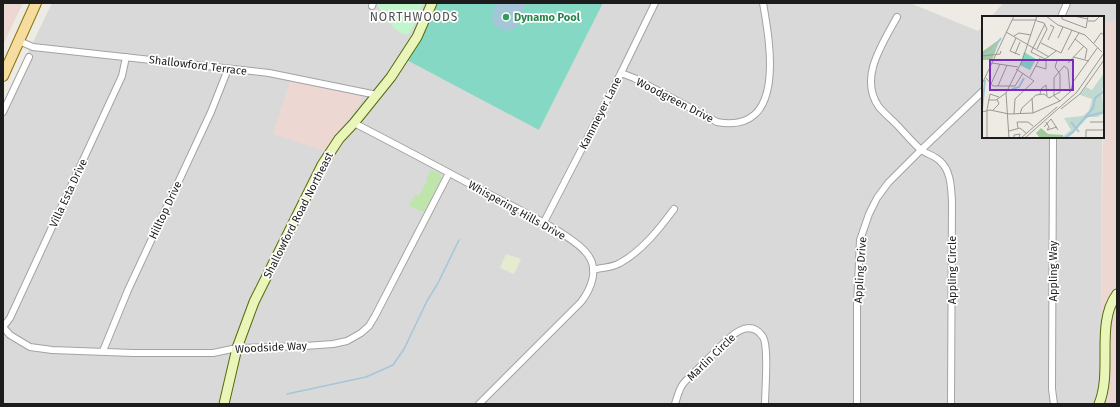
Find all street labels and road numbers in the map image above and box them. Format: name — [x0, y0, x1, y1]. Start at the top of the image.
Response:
street label: Shallowford Terrace — [148, 53, 248, 78]
street label: Kammeyer Lane — [577, 75, 624, 152]
street label: Woodgreen Drive — [634, 75, 716, 126]
street label: Shallowford Road Northeast — [261, 150, 336, 281]
street label: Villa Esta Drive — [47, 157, 90, 230]
street label: Whispering Hills Drive — [466, 178, 568, 243]
street label: Hilltop Drive — [146, 179, 185, 241]
street label: Appling Drive — [852, 236, 869, 304]
street label: Appling Circle — [946, 236, 959, 304]
street label: Appling Way — [1047, 240, 1060, 301]
street label: Marlin Circle — [685, 331, 738, 384]
street label: Woodside Way — [235, 339, 308, 356]

